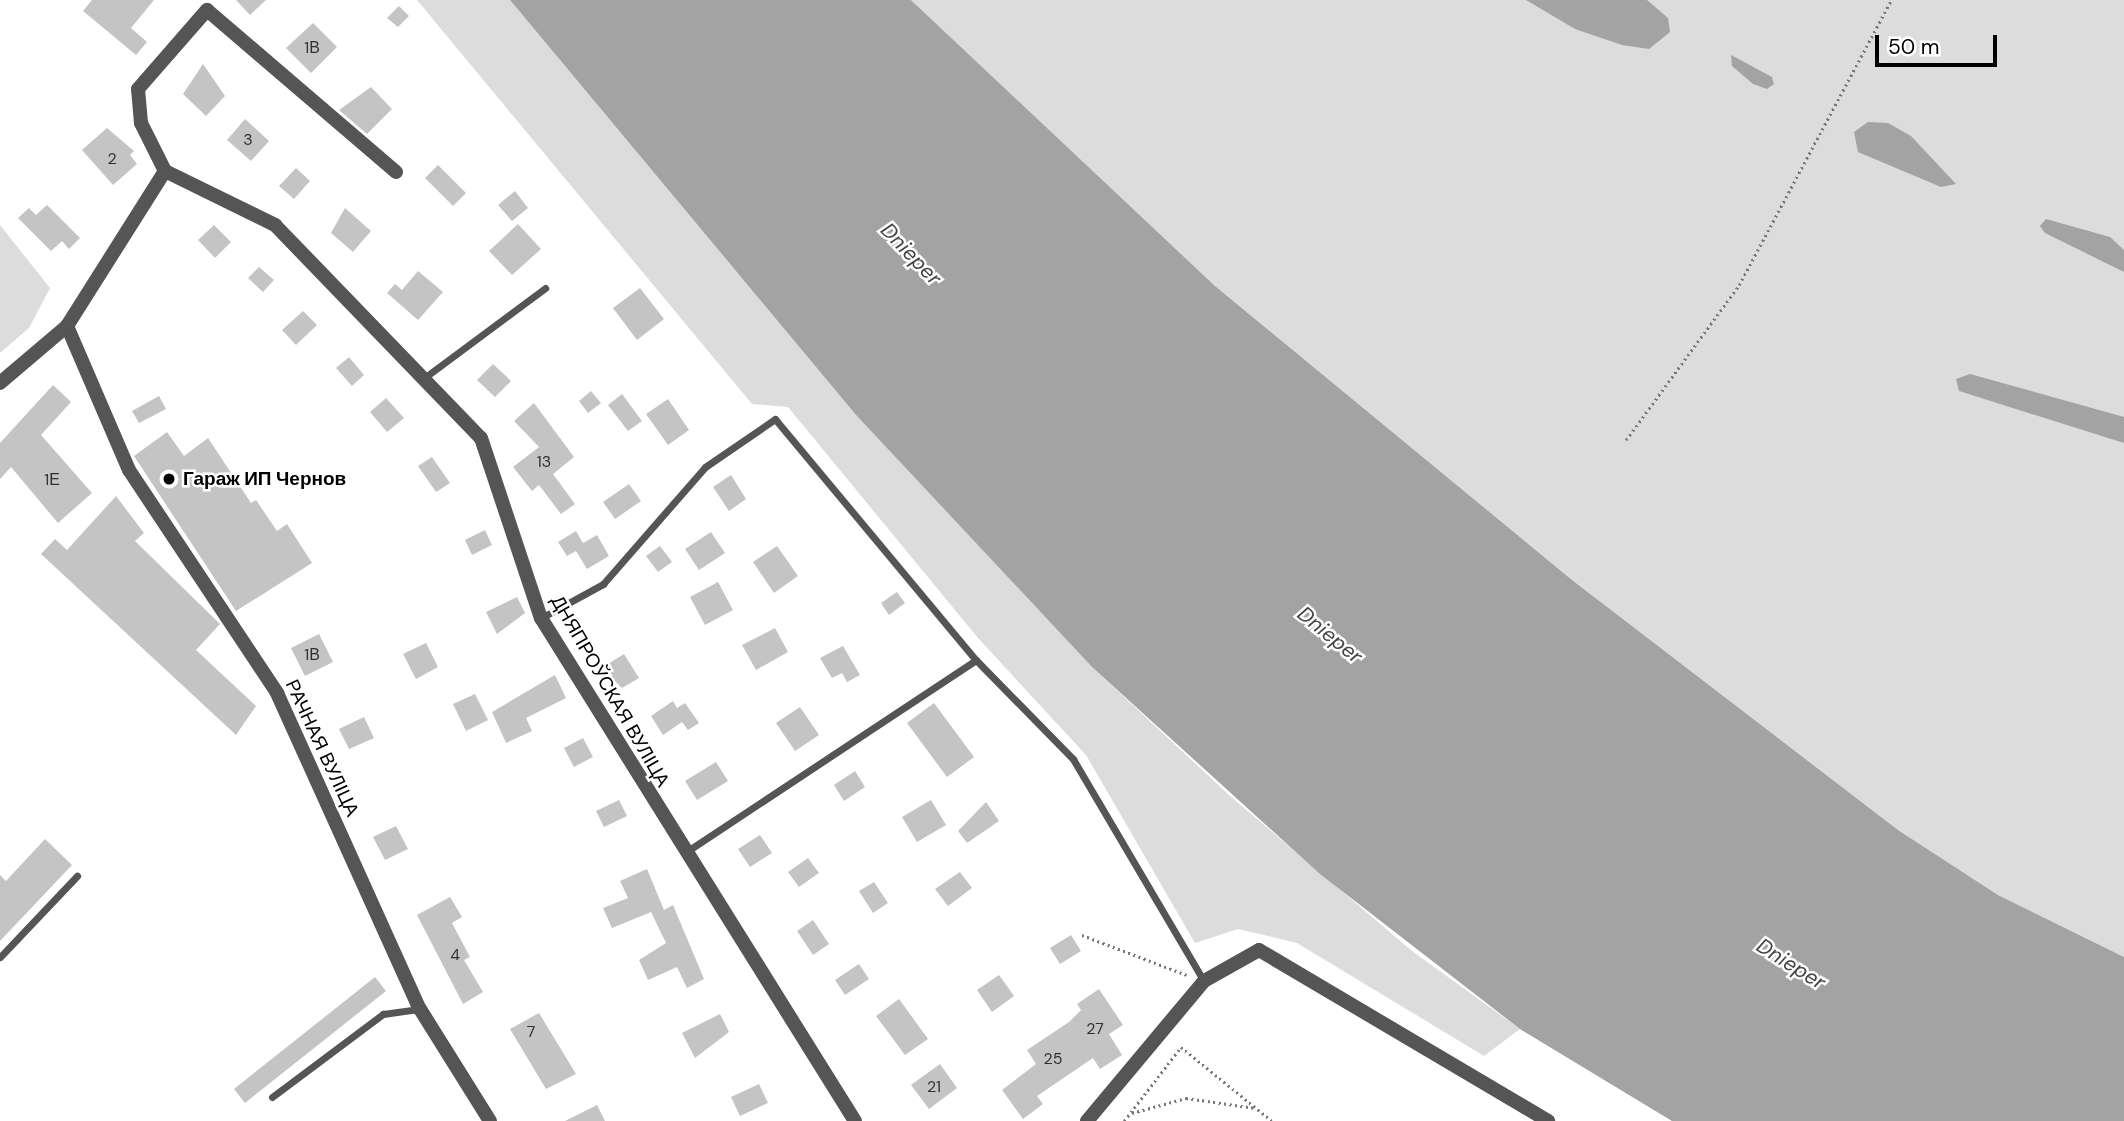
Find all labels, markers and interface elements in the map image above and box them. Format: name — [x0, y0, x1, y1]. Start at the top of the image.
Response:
scale bar — [1879, 21, 2002, 65]
text: 50 m — [1888, 33, 1939, 61]
house number: 1В — [304, 38, 320, 58]
house number: 3 — [243, 130, 253, 150]
house number: 2 — [107, 149, 117, 169]
water label: Dnieper — [875, 218, 947, 290]
house number: 13 — [537, 452, 551, 472]
place label: Гараж ИП Чернов — [183, 468, 346, 490]
house number: 1Е — [44, 470, 60, 490]
marker: Гараж ИП Чернов — [161, 471, 177, 487]
street label: ДНЯПРОЎСКАЯ ВУЛІЦА — [546, 591, 674, 791]
water label: Dnieper — [1292, 601, 1368, 669]
house number: 1В — [304, 645, 320, 665]
street label: РАЧНАЯ ВУЛІЦА — [280, 676, 364, 820]
water label: Dnieper — [1752, 933, 1830, 995]
house number: 4 — [450, 945, 460, 965]
house number: 27 — [1086, 1019, 1104, 1039]
house number: 7 — [527, 1022, 535, 1042]
house number: 25 — [1044, 1049, 1062, 1069]
house number: 21 — [927, 1077, 941, 1097]

